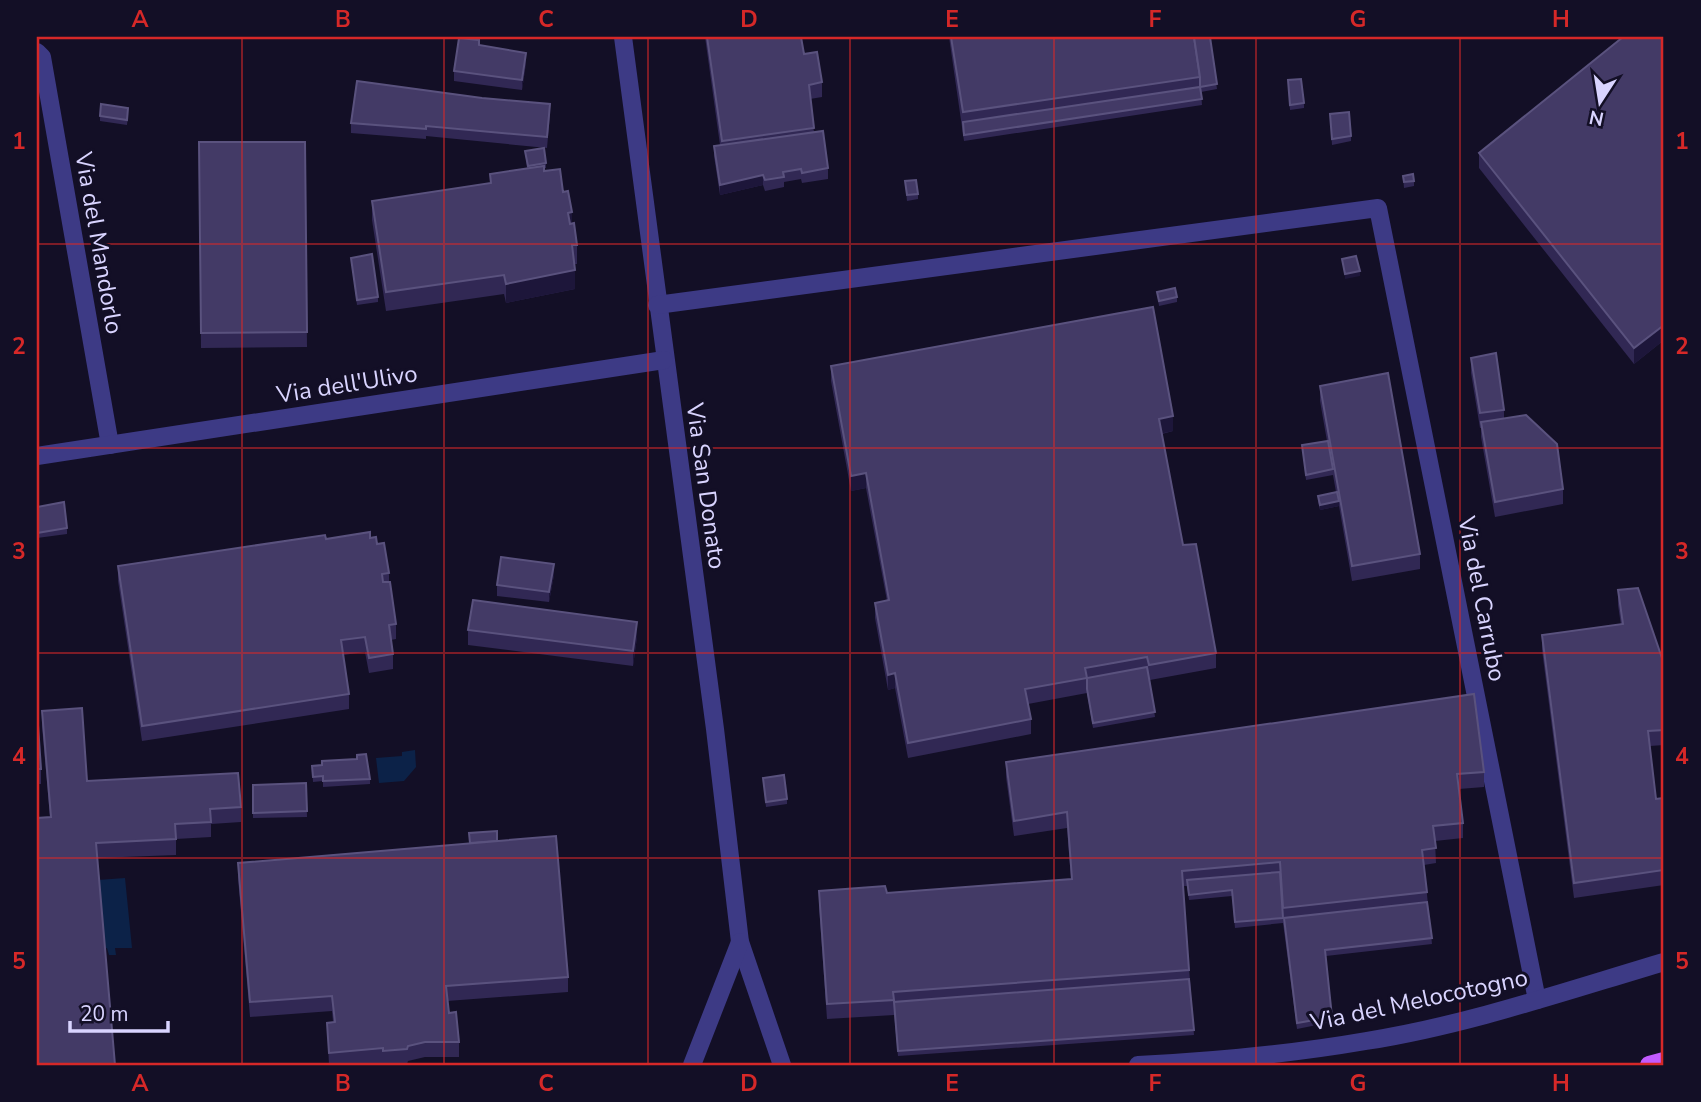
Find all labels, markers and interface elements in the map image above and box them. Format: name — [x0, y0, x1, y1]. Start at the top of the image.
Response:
text: A — [131, 4, 149, 35]
text: B — [335, 4, 351, 35]
text: C — [538, 4, 554, 35]
text: D — [740, 4, 758, 35]
text: E — [945, 4, 959, 35]
text: F — [1149, 4, 1162, 35]
text: G — [1350, 4, 1366, 35]
text: H — [1552, 4, 1570, 35]
north arrow — [1564, 66, 1634, 136]
text: N — [1587, 103, 1606, 132]
text: 1 — [12, 126, 26, 157]
text: 1 — [1675, 126, 1689, 157]
street label: Via del Mandorlo — [67, 149, 131, 336]
text: 2 — [12, 331, 26, 362]
text: 2 — [1675, 331, 1689, 362]
street label: Via dell'Ulivo — [273, 357, 420, 411]
street label: Via San Donato — [678, 400, 733, 571]
street label: Via del Carrubo — [1450, 513, 1514, 684]
text: 3 — [12, 536, 26, 567]
text: 3 — [1675, 536, 1689, 567]
text: 4 — [12, 741, 26, 772]
text: 4 — [1675, 741, 1689, 772]
text: 5 — [12, 946, 26, 977]
text: 5 — [1675, 946, 1689, 977]
street label: Via del Melocotogno — [1306, 961, 1531, 1039]
scale bar — [70, 990, 168, 1034]
text: 20 m — [80, 1000, 129, 1028]
text: A — [131, 1068, 149, 1099]
text: B — [335, 1068, 351, 1099]
text: C — [538, 1068, 554, 1099]
text: D — [740, 1068, 758, 1099]
text: E — [945, 1068, 959, 1099]
text: F — [1149, 1068, 1162, 1099]
text: G — [1350, 1068, 1366, 1099]
text: H — [1552, 1068, 1570, 1099]

